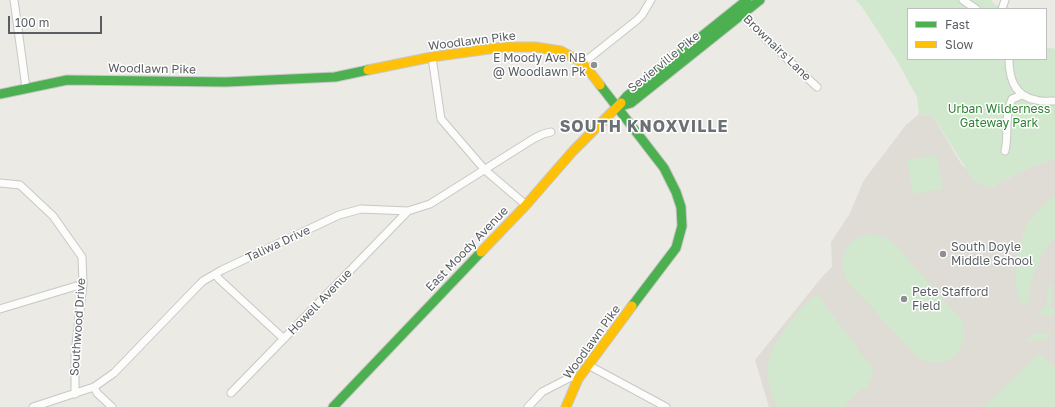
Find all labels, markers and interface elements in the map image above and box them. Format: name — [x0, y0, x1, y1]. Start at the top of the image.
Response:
scale bar — [10, 8, 104, 34]
legend — [907, 8, 1047, 60]
street label: Brownairs Lane — [740, 12, 814, 84]
text: 100 m — [15, 15, 49, 30]
text: Fast — [945, 17, 970, 32]
street label: Woodlawn Pike — [427, 28, 517, 54]
street label: Sevierville Pike — [625, 29, 703, 95]
text: Slow — [945, 37, 973, 52]
place label: E Moody Ave NB @ Woodlawn Pk — [493, 51, 586, 79]
marker: E Moody Ave NB @ Woodlawn Pk — [589, 60, 599, 70]
street label: Woodlawn Pike — [108, 61, 196, 77]
park label: Urban Wilderness Gateway Park — [948, 102, 1050, 130]
district label: SOUTH KNOXVILLE — [560, 117, 728, 137]
street label: East Moody Avenue — [423, 204, 511, 294]
street label: Taliwa Drive — [244, 223, 312, 265]
place label: South Doyle Middle School — [951, 240, 1033, 268]
marker: South Doyle Middle School — [938, 249, 948, 259]
street label: Howell Avenue — [285, 266, 355, 338]
street label: Southwood Drive — [67, 277, 89, 377]
place label: Pete Stafford Field — [912, 285, 988, 313]
marker: Pete Stafford Field — [899, 294, 909, 304]
street label: Woodlawn Pike — [560, 302, 624, 382]

